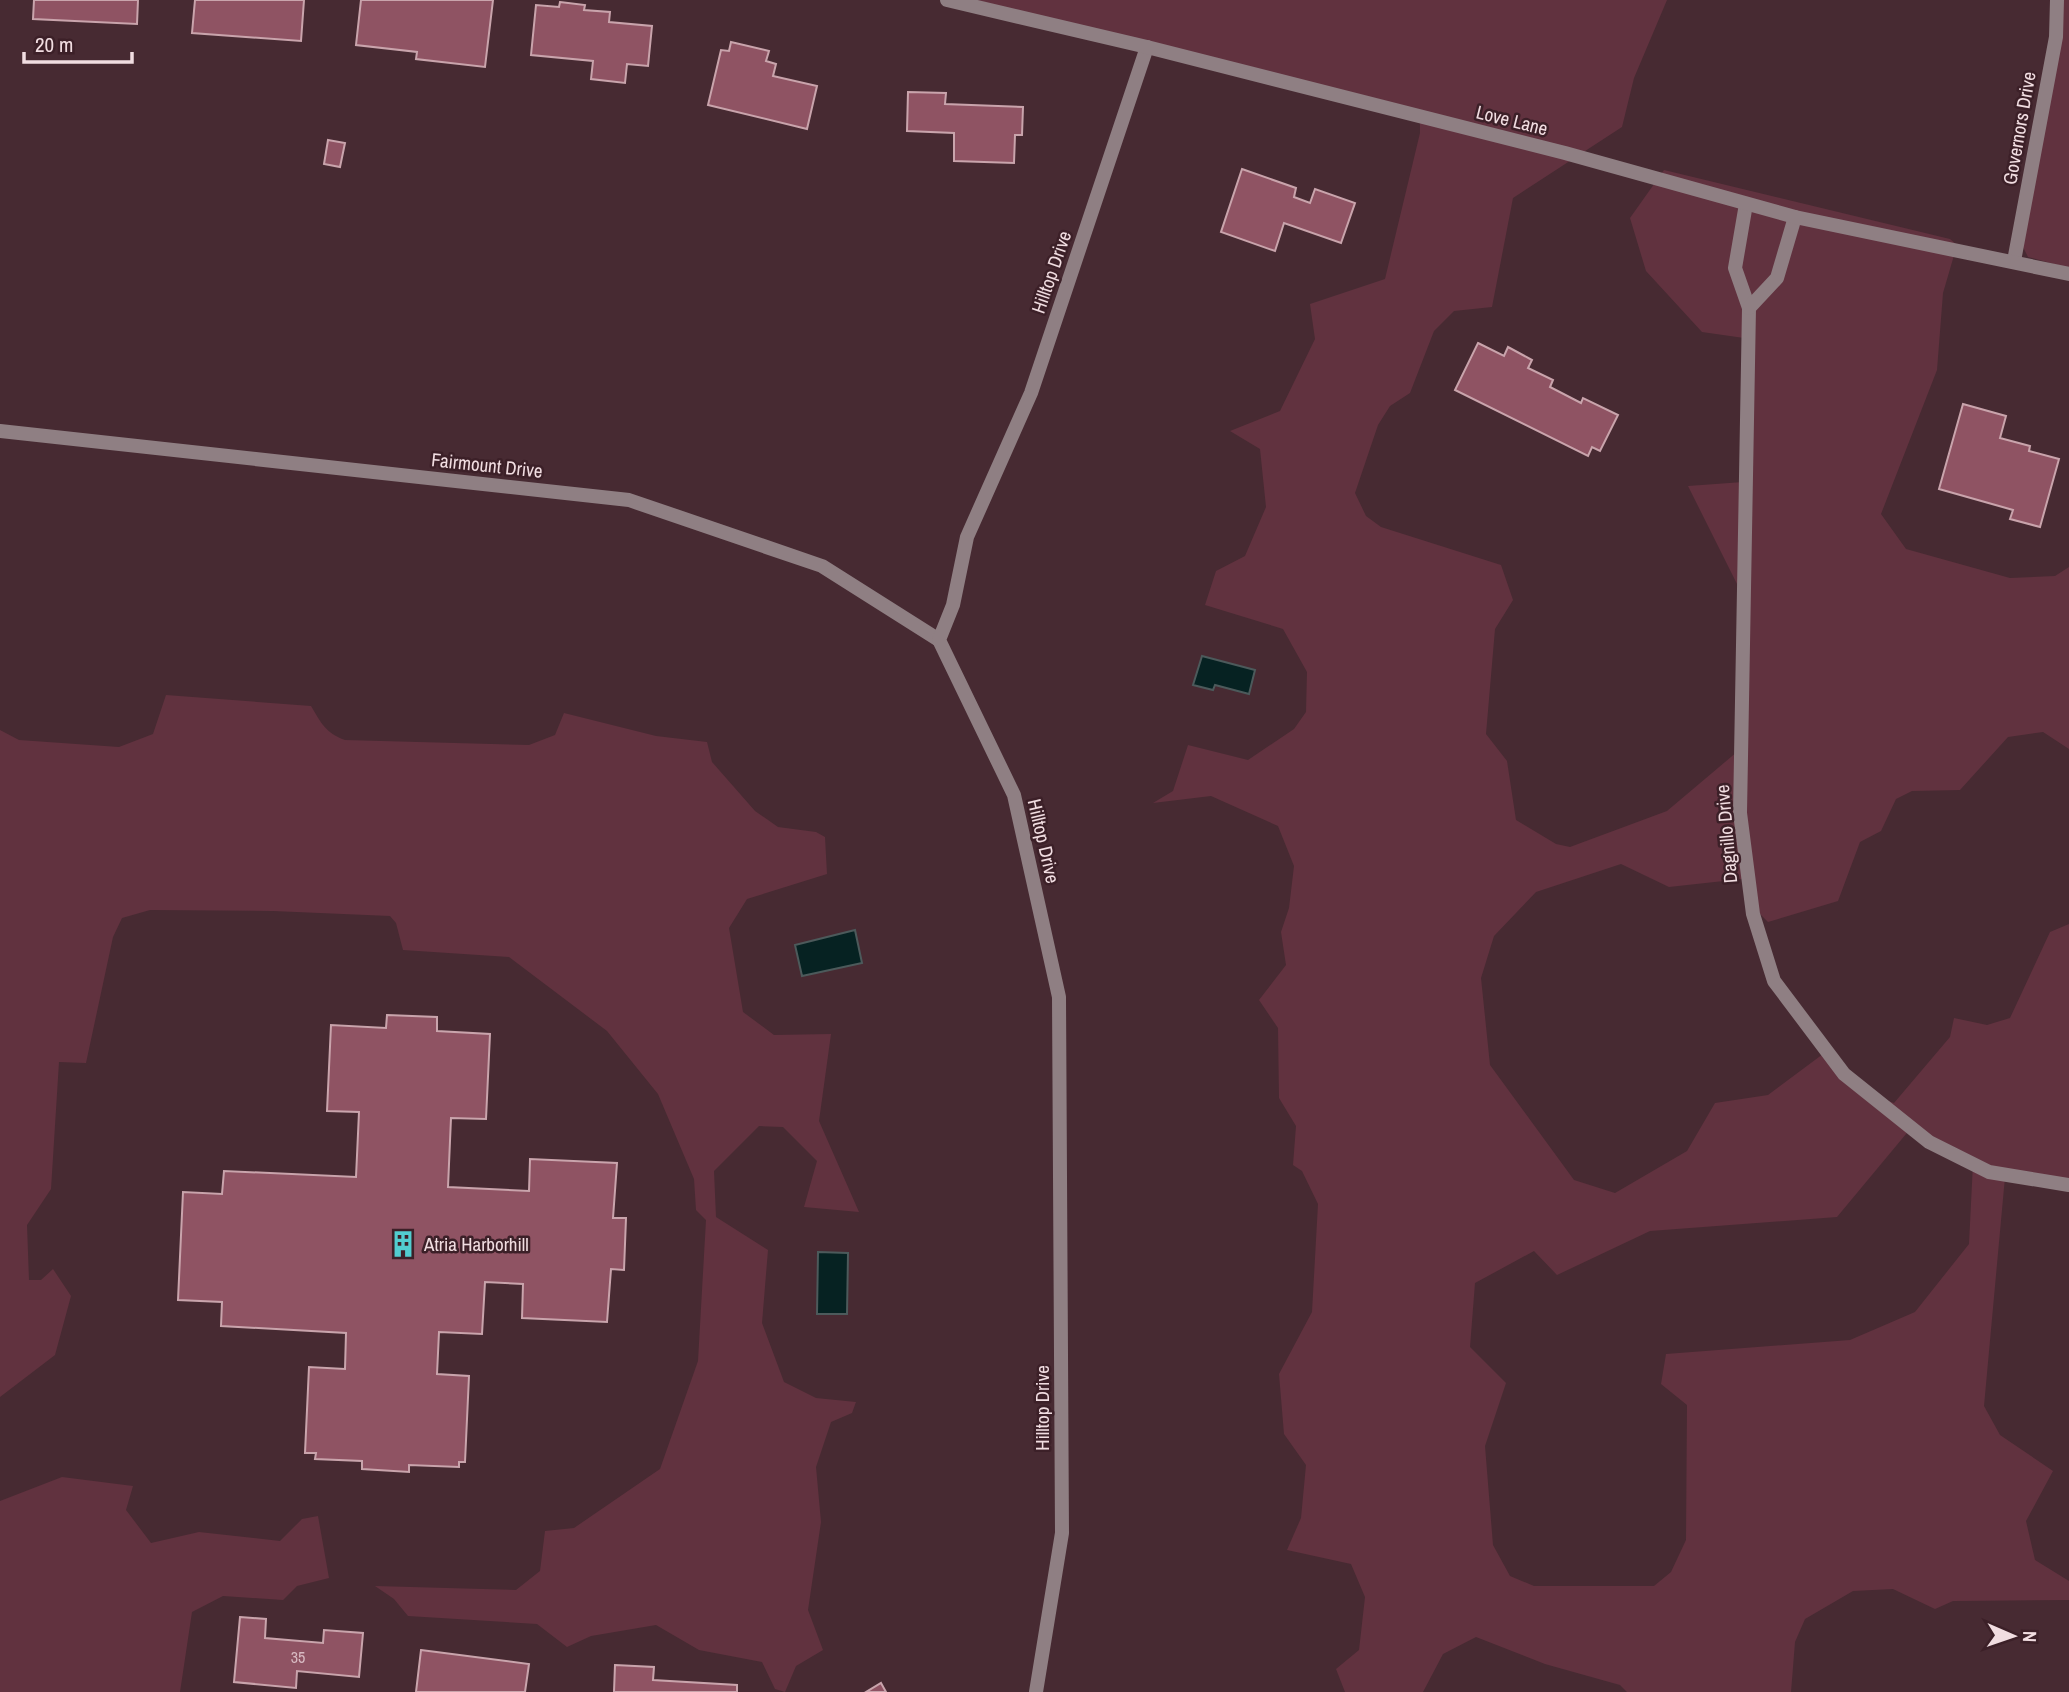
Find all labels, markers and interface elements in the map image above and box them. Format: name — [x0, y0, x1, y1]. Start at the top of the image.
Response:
scale bar — [24, 21, 133, 65]
text: 20 m — [35, 30, 73, 59]
street label: Governors Drive — [1996, 69, 2042, 187]
street label: Love Lane — [1474, 99, 1550, 141]
street label: Hilltop Drive — [1025, 227, 1077, 317]
street label: Fairmount Drive — [430, 446, 544, 484]
street label: Dagnillo Drive — [1709, 784, 1743, 884]
street label: Hilltop Drive — [1022, 796, 1066, 886]
building icon: Atria Harborhill — [388, 1229, 418, 1259]
place label: Atria Harborhill — [423, 1231, 529, 1257]
street label: Hilltop Drive — [1029, 1365, 1055, 1451]
north arrow — [1978, 1601, 2048, 1671]
text: N — [2017, 1631, 2043, 1643]
house number: 35 — [291, 1646, 305, 1668]

